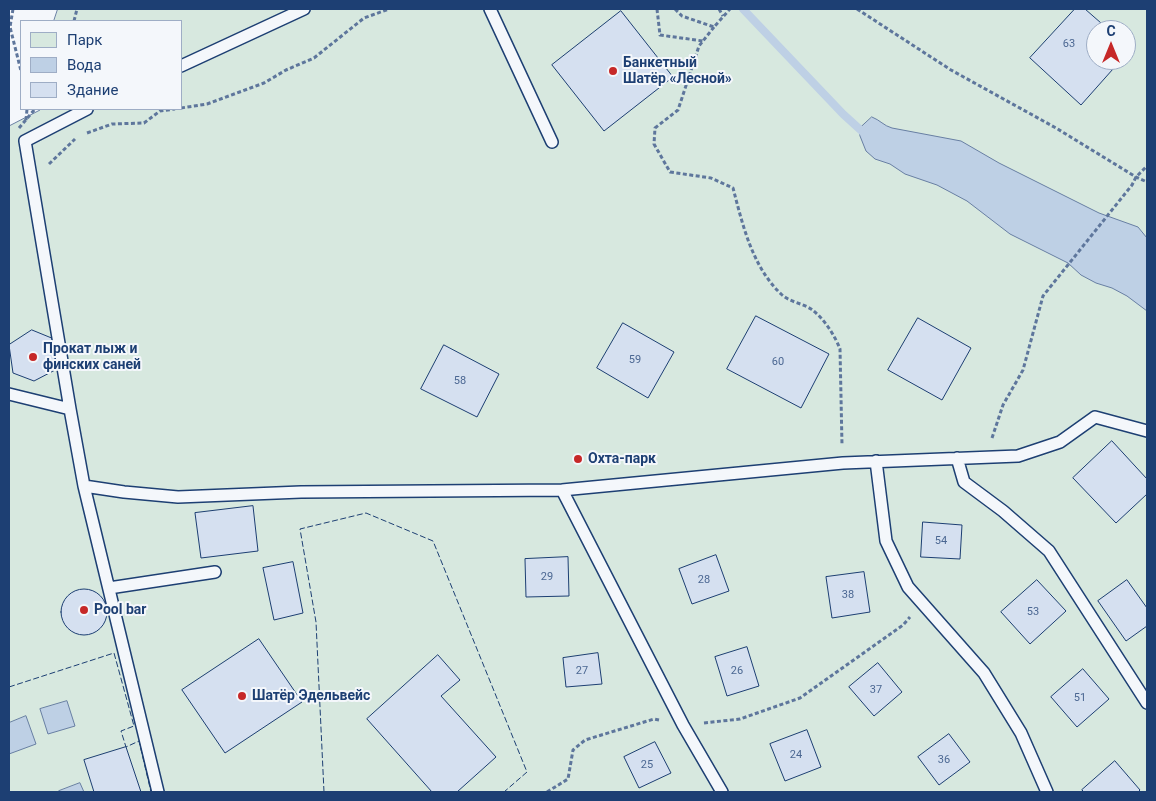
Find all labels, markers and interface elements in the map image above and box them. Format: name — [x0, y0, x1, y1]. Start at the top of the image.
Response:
legend — [20, 20, 182, 110]
north arrow — [1086, 20, 1136, 70]
text: С — [1106, 23, 1116, 39]
text: Парк — [67, 31, 102, 49]
house number: 63 — [1063, 37, 1075, 51]
place label: Банкетный Шатёр «Лесной» — [623, 55, 732, 88]
text: Вода — [67, 56, 102, 74]
marker: Банкетный Шатёр «Лесной» — [607, 65, 619, 77]
text: Здание — [67, 81, 118, 99]
place label: Прокат лыж и финских саней — [43, 341, 141, 374]
marker: Прокат лыж и финских саней — [27, 351, 39, 363]
house number: 59 — [629, 353, 641, 367]
house number: 60 — [772, 355, 784, 369]
house number: 58 — [454, 374, 466, 388]
place label: Охта-парк — [588, 451, 656, 467]
marker: Охта-парк — [572, 453, 584, 465]
house number: 54 — [935, 534, 947, 548]
house number: 29 — [541, 570, 553, 584]
house number: 28 — [698, 573, 710, 587]
house number: 38 — [842, 588, 854, 602]
place label: Pool bar — [94, 602, 146, 618]
marker: Pool bar — [78, 604, 90, 616]
house number: 53 — [1027, 605, 1039, 619]
house number: 27 — [576, 664, 588, 678]
house number: 26 — [731, 664, 743, 678]
house number: 37 — [870, 683, 882, 697]
place label: Шатёр Эдельвейс — [252, 688, 370, 704]
marker: Шатёр Эдельвейс — [236, 690, 248, 702]
house number: 51 — [1074, 691, 1086, 705]
house number: 24 — [790, 748, 802, 762]
house number: 36 — [938, 753, 950, 767]
house number: 25 — [641, 758, 653, 772]

